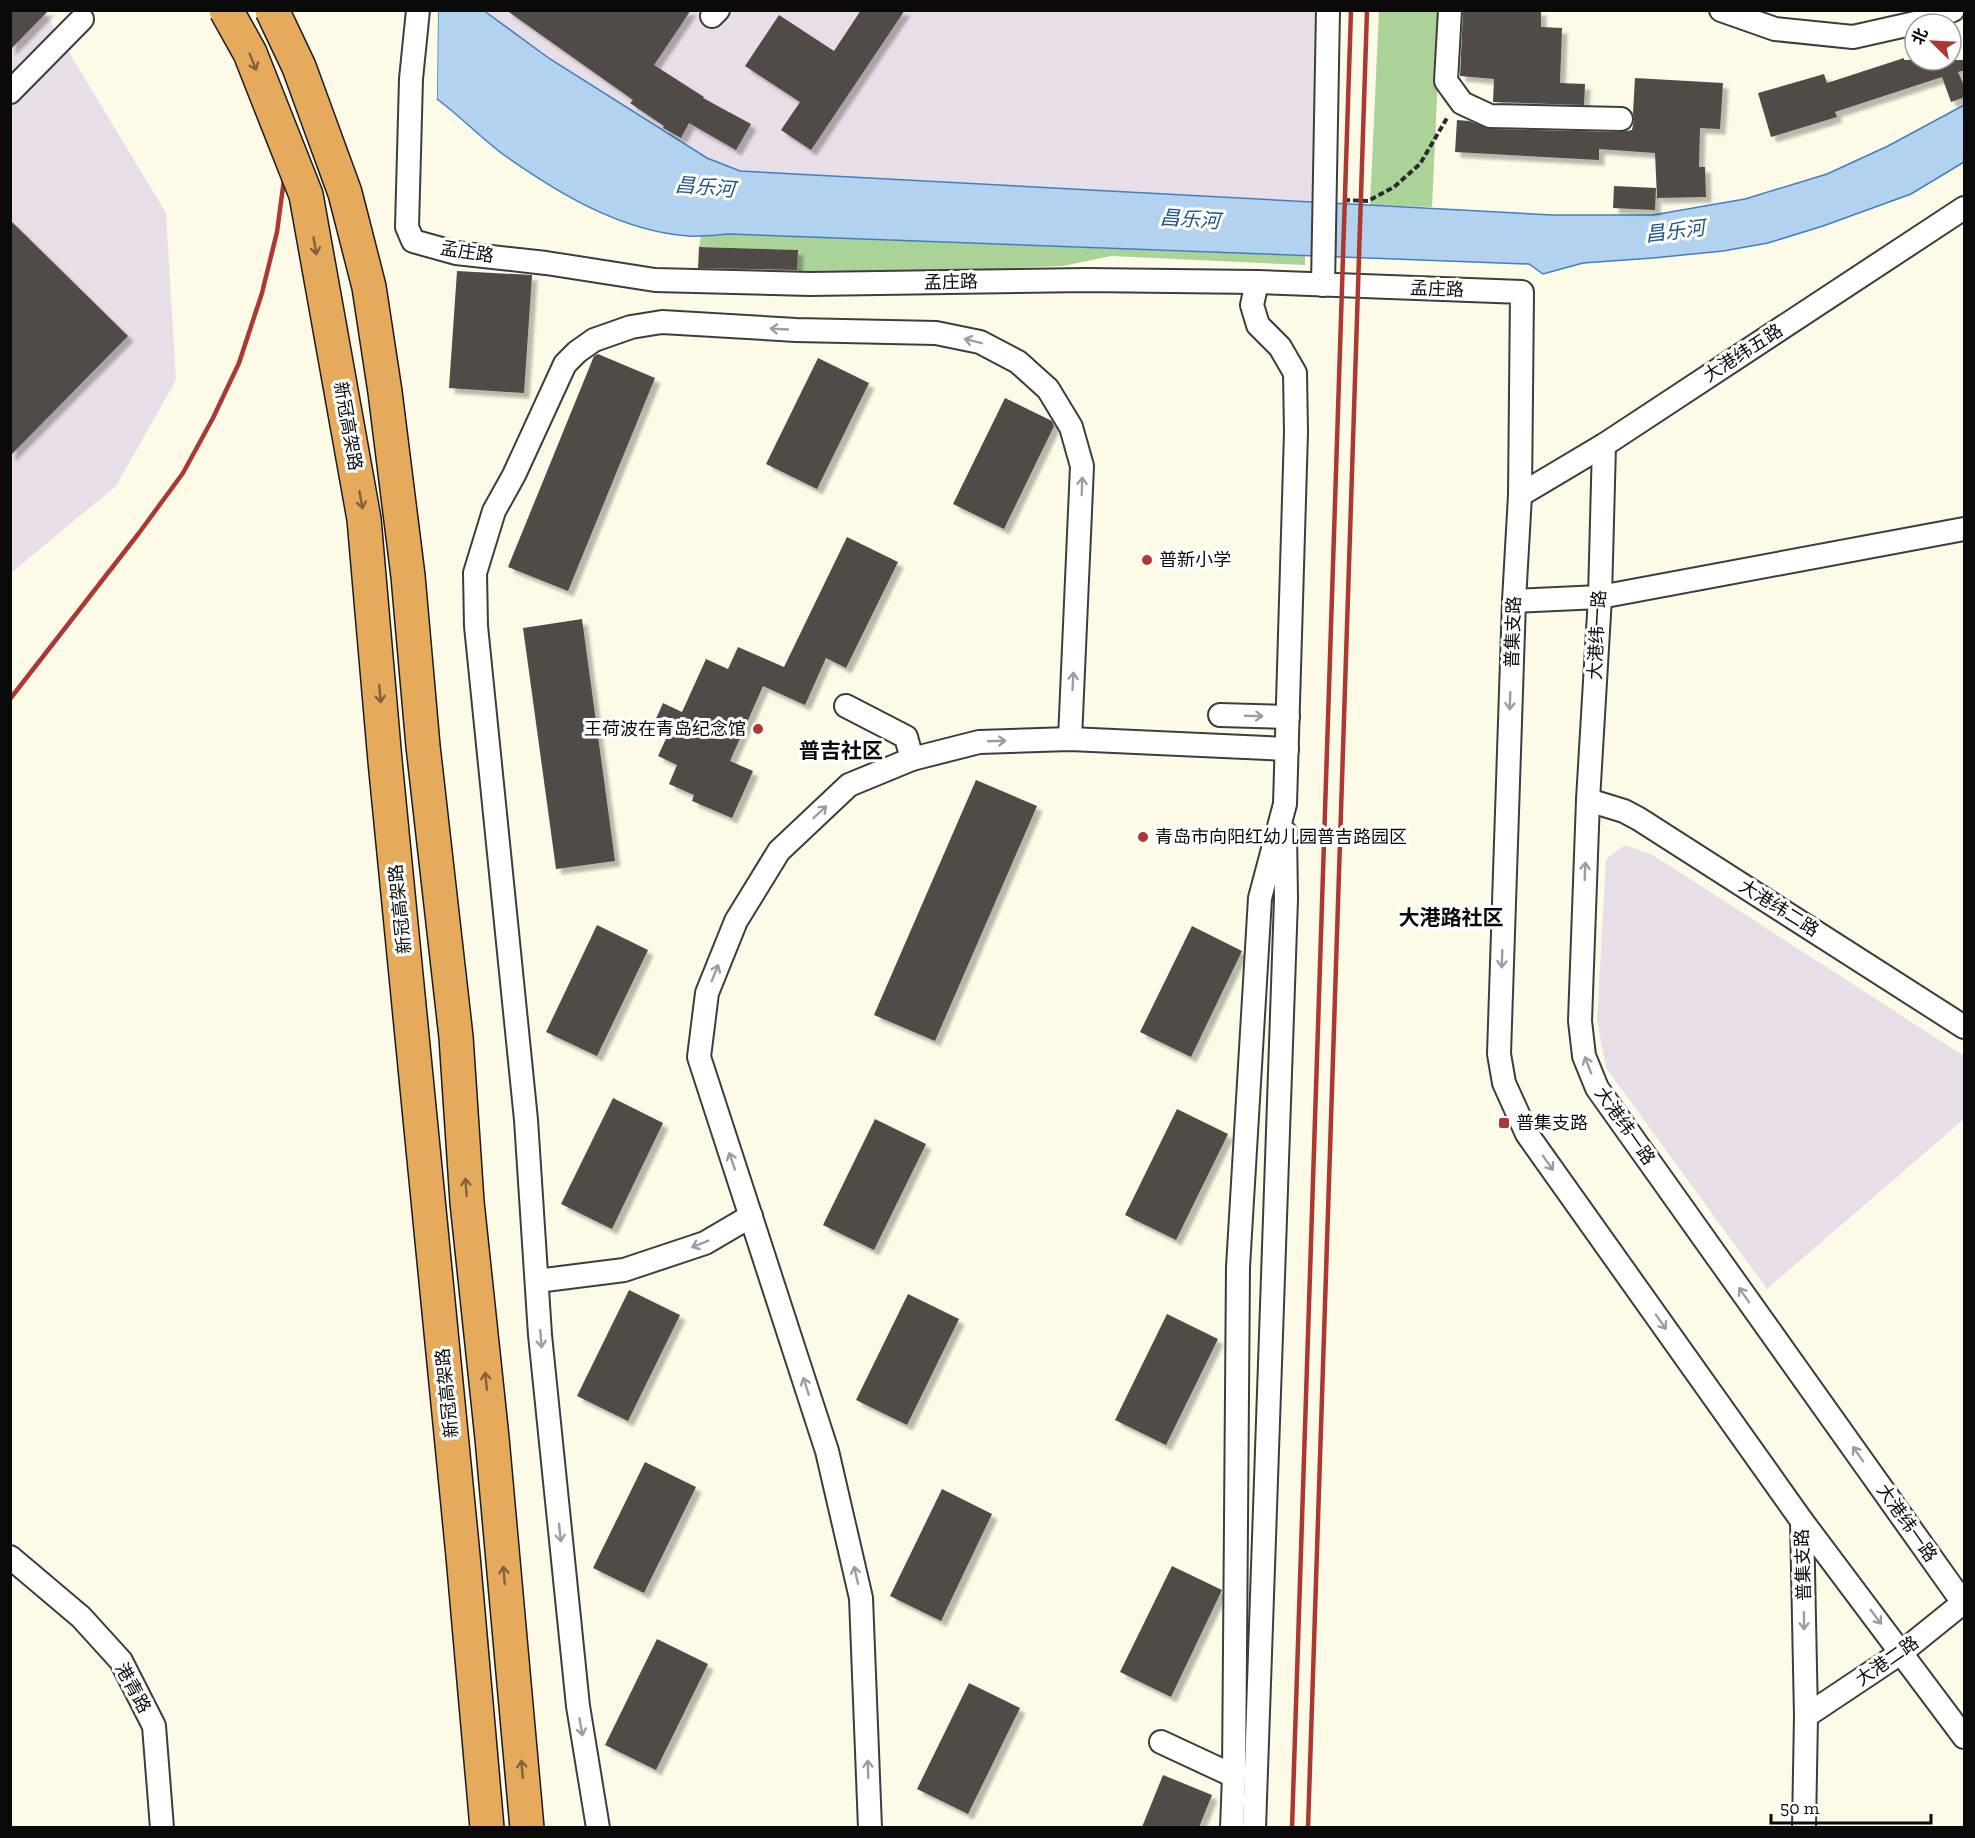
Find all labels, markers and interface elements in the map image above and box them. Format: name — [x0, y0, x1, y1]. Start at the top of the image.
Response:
north arrow — [1903, 12, 1963, 72]
text: 北 — [1908, 25, 1932, 47]
one-way arrow — [249, 52, 260, 71]
water label: 昌乐河 — [674, 172, 740, 202]
water label: 昌乐河 — [1159, 205, 1225, 233]
water label: 昌乐河 — [1644, 215, 1710, 247]
one-way arrow — [310, 236, 321, 255]
street label: 孟庄路 — [439, 237, 495, 267]
street label: 孟庄路 — [924, 271, 978, 293]
street label: 孟庄路 — [1410, 277, 1464, 301]
street label: 大港纬五路 — [1699, 319, 1787, 387]
one-way arrow — [770, 323, 790, 334]
one-way arrow — [964, 335, 983, 346]
street label: 新冠高架路 — [329, 380, 367, 472]
one-way arrow — [1076, 476, 1087, 496]
one-way arrow — [356, 490, 367, 509]
place label: 普新小学 — [1159, 549, 1231, 571]
marker: 普新小学 — [1140, 553, 1154, 567]
street label: 大港纬一路 — [1584, 589, 1610, 681]
street label: 普集支路 — [1501, 596, 1525, 668]
one-way arrow — [1068, 671, 1079, 691]
one-way arrow — [375, 684, 386, 704]
one-way arrow — [1505, 691, 1516, 711]
one-way arrow — [1243, 710, 1263, 722]
place label: 王荷波在青岛纪念馆 — [584, 718, 746, 740]
marker: 王荷波在青岛纪念馆 — [751, 722, 765, 736]
one-way arrow — [987, 736, 1007, 747]
district label: 普吉社区 — [799, 738, 883, 763]
one-way arrow — [813, 805, 828, 819]
place label: 青岛市向阳红幼儿园普吉路园区 — [1155, 826, 1407, 848]
marker: 青岛市向阳红幼儿园普吉路园区 — [1136, 830, 1150, 844]
one-way arrow — [1580, 861, 1591, 881]
street label: 新冠高架路 — [384, 863, 416, 955]
street label: 大港纬二路 — [1735, 875, 1823, 941]
district label: 大港路社区 — [1399, 905, 1504, 930]
one-way arrow — [1496, 949, 1507, 969]
one-way arrow — [710, 964, 721, 983]
one-way arrow — [1582, 1056, 1593, 1075]
street label: 大港纬一路 — [1590, 1083, 1660, 1169]
place label: 普集支路 — [1516, 1112, 1588, 1134]
marker: 普集支路 — [1497, 1116, 1511, 1130]
one-way arrow — [726, 1152, 737, 1171]
one-way arrow — [1542, 1155, 1554, 1171]
one-way arrow — [460, 1177, 471, 1197]
one-way arrow — [691, 1239, 710, 1250]
one-way arrow — [1738, 1287, 1751, 1303]
one-way arrow — [1655, 1313, 1667, 1329]
one-way arrow — [536, 1329, 547, 1349]
street label: 新冠高架路 — [431, 1347, 463, 1439]
one-way arrow — [480, 1371, 491, 1391]
one-way arrow — [800, 1377, 811, 1396]
one-way arrow — [1851, 1446, 1864, 1462]
street label: 大港纬一路 — [1872, 1480, 1942, 1566]
one-way arrow — [555, 1523, 566, 1543]
street label: 普集支路 — [1791, 1529, 1815, 1601]
one-way arrow — [498, 1566, 509, 1586]
one-way arrow — [849, 1566, 861, 1585]
one-way arrow — [1869, 1609, 1882, 1625]
one-way arrow — [1799, 1611, 1810, 1631]
street label: 大港二路 — [1851, 1631, 1923, 1691]
street label: 港青路 — [110, 1659, 156, 1717]
one-way arrow — [576, 1717, 587, 1736]
one-way arrow — [516, 1760, 527, 1780]
one-way arrow — [862, 1760, 873, 1780]
scale bar — [1771, 1787, 1932, 1825]
text: 50 m — [1780, 1797, 1820, 1819]

